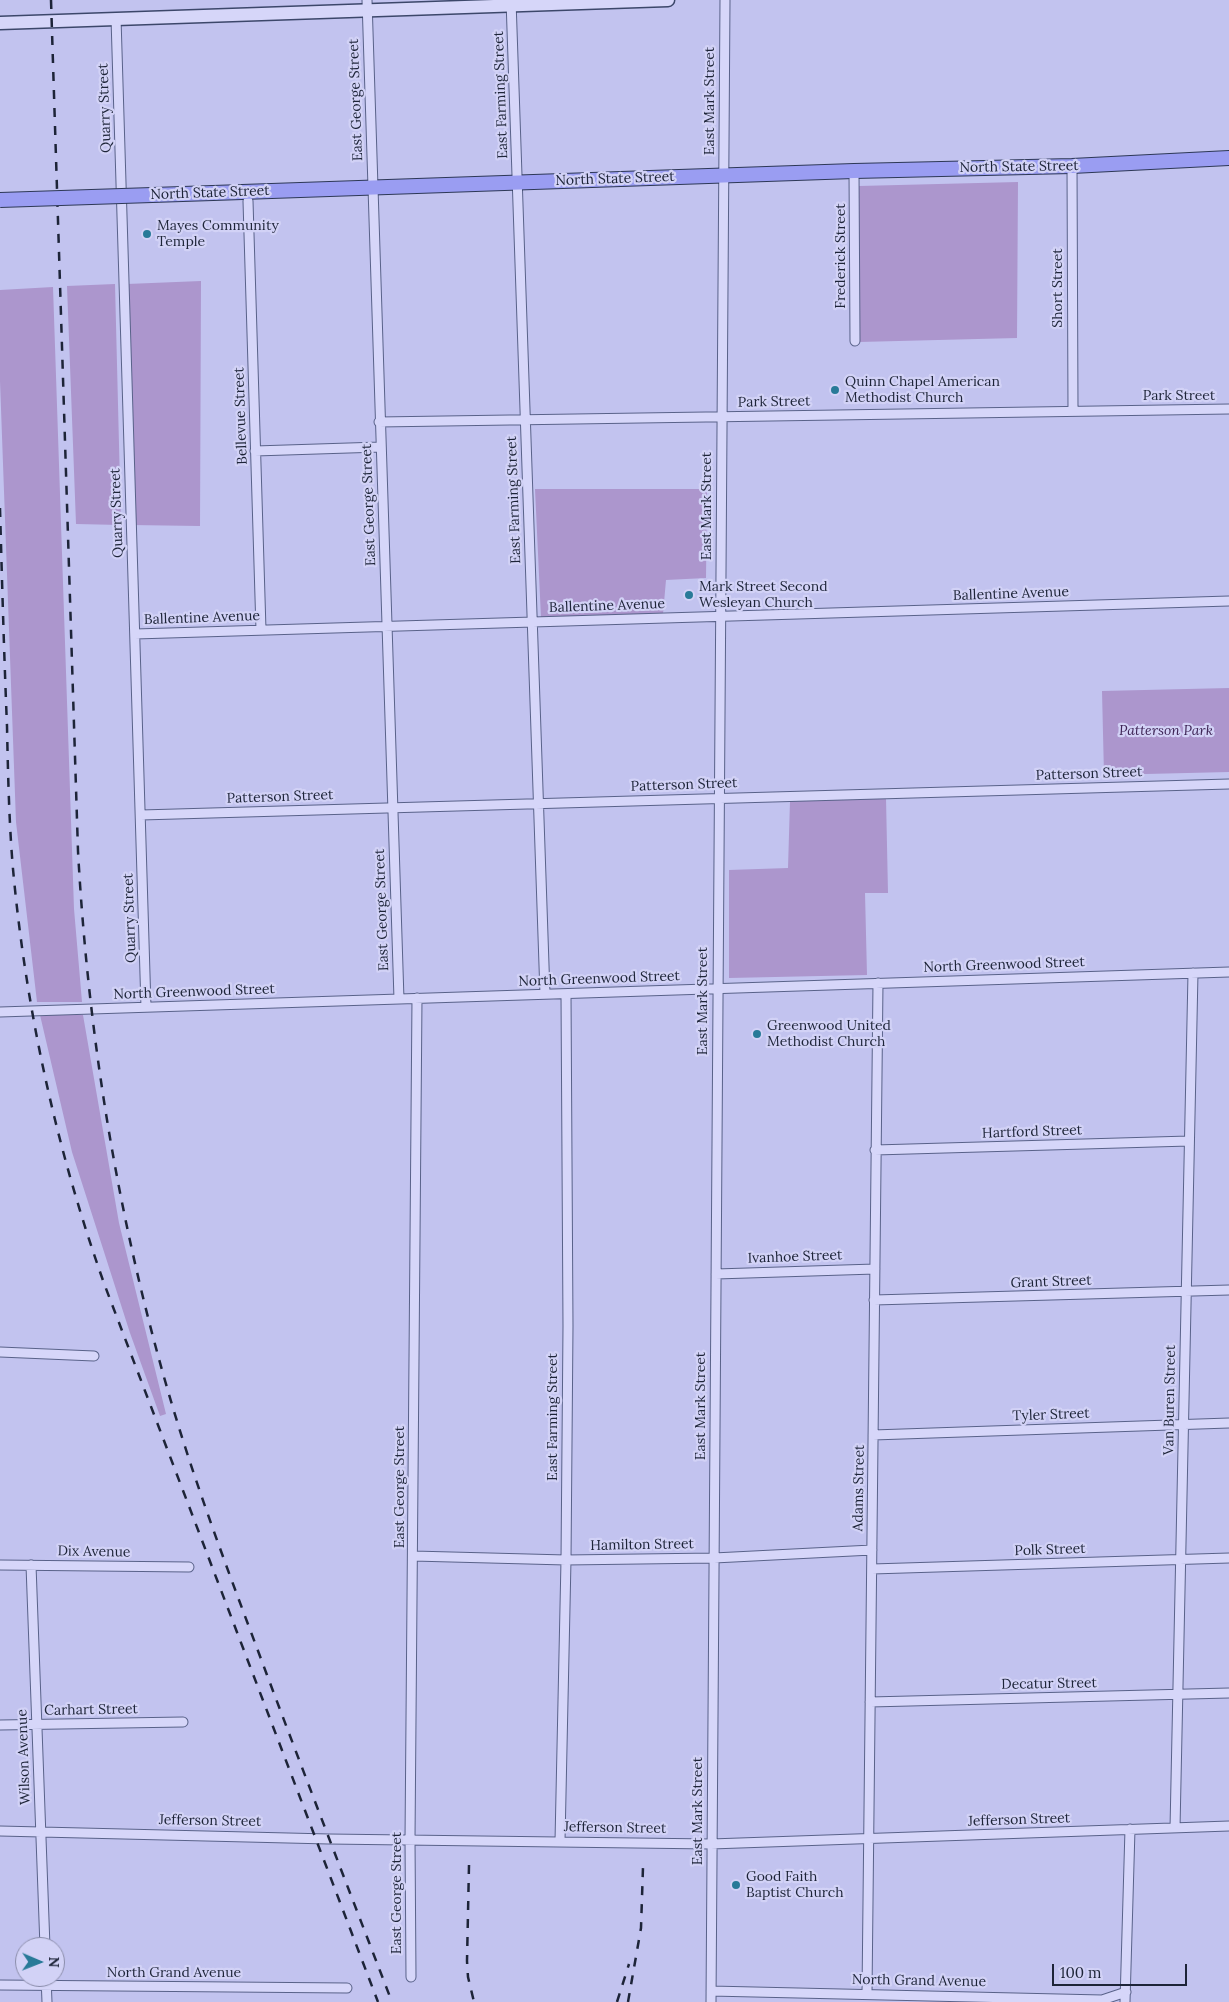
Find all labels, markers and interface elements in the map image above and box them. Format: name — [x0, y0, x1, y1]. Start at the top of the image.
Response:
street label: East Farming Street — [490, 31, 512, 159]
street label: East George Street — [345, 38, 367, 162]
street label: East Mark Street — [702, 47, 718, 155]
street label: Quarry Street — [95, 63, 115, 153]
street label: North State Street — [959, 158, 1079, 176]
street label: North State Street — [555, 169, 675, 189]
street label: North State Street — [150, 183, 270, 203]
street label: Frederick Street — [833, 203, 849, 309]
place label: Mayes Community Temple — [157, 218, 279, 250]
marker: Mayes Community Temple — [141, 228, 153, 240]
street label: Short Street — [1050, 248, 1066, 328]
street label: Bellevue Street — [231, 367, 251, 465]
place label: Quinn Chapel American Methodist Church — [845, 374, 1000, 407]
marker: Quinn Chapel American Methodist Church — [829, 384, 841, 396]
street label: Park Street — [1143, 388, 1215, 404]
street label: Park Street — [738, 393, 810, 411]
street label: East Farming Street — [503, 436, 525, 564]
street label: East George Street — [358, 443, 380, 567]
street label: East Mark Street — [699, 452, 715, 560]
street label: Quarry Street — [107, 468, 127, 558]
place label: Mark Street Second Wesleyan Church — [699, 579, 828, 612]
street label: Ballentine Avenue — [953, 584, 1069, 604]
marker: Mark Street Second Wesleyan Church — [683, 589, 695, 601]
street label: Ballentine Avenue — [549, 596, 665, 616]
street label: Ballentine Avenue — [144, 608, 260, 628]
park label: Patterson Park — [1119, 723, 1213, 739]
street label: Patterson Street — [1035, 764, 1143, 784]
street label: Patterson Street — [630, 775, 738, 795]
street label: Patterson Street — [226, 787, 334, 807]
street label: East George Street — [371, 848, 393, 972]
street label: Quarry Street — [120, 873, 140, 963]
street label: East Mark Street — [695, 947, 711, 1055]
street label: North Greenwood Street — [923, 954, 1085, 976]
street label: North Greenwood Street — [518, 968, 680, 990]
street label: North Greenwood Street — [113, 981, 275, 1003]
place label: Greenwood United Methodist Church — [767, 1018, 891, 1050]
marker: Greenwood United Methodist Church — [751, 1028, 763, 1040]
street label: Hartford Street — [982, 1122, 1082, 1142]
street label: Ivanhoe Street — [747, 1247, 843, 1267]
street label: Grant Street — [1010, 1272, 1092, 1292]
street label: Van Buren Street — [1161, 1345, 1179, 1455]
street label: East Mark Street — [693, 1352, 709, 1460]
street label: East Farming Street — [545, 1353, 561, 1481]
street label: Tyler Street — [1012, 1405, 1090, 1425]
street label: East George Street — [392, 1426, 408, 1548]
street label: Adams Street — [850, 1444, 868, 1532]
street label: Hamilton Street — [590, 1536, 694, 1554]
street label: Polk Street — [1014, 1540, 1086, 1560]
street label: Dix Avenue — [57, 1543, 131, 1561]
street label: Decatur Street — [1001, 1675, 1097, 1693]
street label: Carhart Street — [44, 1701, 138, 1719]
street label: Wilson Avenue — [14, 1709, 34, 1805]
street label: East Mark Street — [690, 1757, 706, 1865]
street label: Jefferson Street — [968, 1810, 1070, 1830]
street label: Jefferson Street — [159, 1812, 261, 1830]
street label: Jefferson Street — [564, 1819, 666, 1837]
street label: East George Street — [389, 1832, 405, 1954]
place label: Good Faith Baptist Church — [746, 1869, 844, 1901]
marker: Good Faith Baptist Church — [730, 1879, 742, 1891]
north arrow — [15, 1937, 65, 1987]
scale bar — [1054, 1954, 1189, 1986]
text: N — [45, 1957, 63, 1968]
text: 100 m — [1060, 1963, 1101, 1982]
street label: North Grand Avenue — [107, 1965, 241, 1981]
street label: North Grand Avenue — [852, 1971, 986, 1991]

